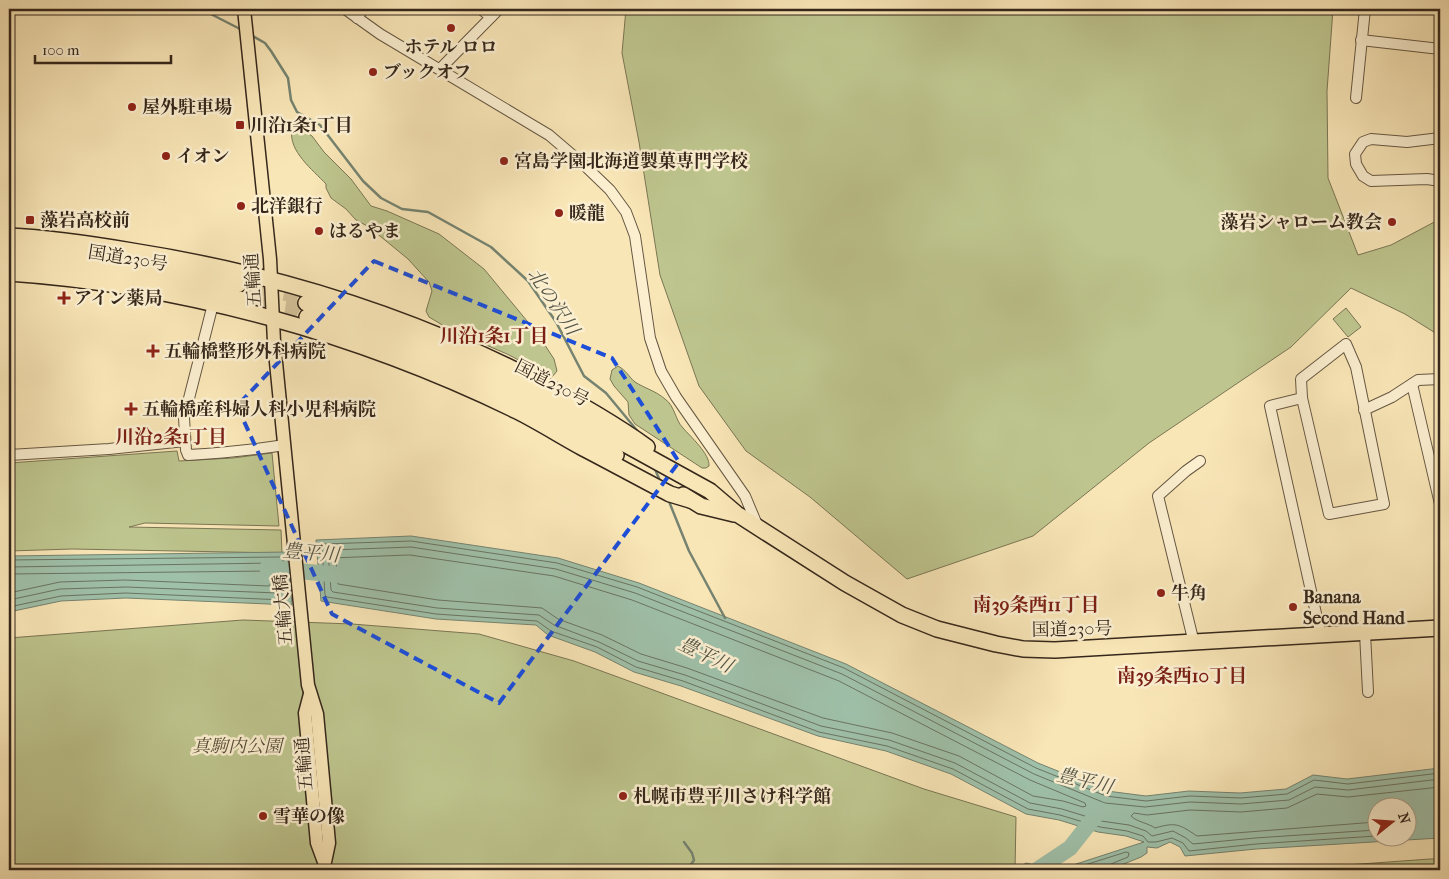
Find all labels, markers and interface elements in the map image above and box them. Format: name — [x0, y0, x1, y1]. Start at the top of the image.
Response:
marker: ホテル ロロ — [445, 22, 457, 34]
scale bar — [35, 32, 171, 64]
place label: ホテル ロロ — [405, 37, 497, 58]
text: 100 m — [42, 41, 80, 59]
place label: ブックオフ — [383, 62, 471, 83]
marker: ブックオフ — [367, 66, 379, 78]
place label: 屋外駐車場 — [142, 97, 232, 118]
marker: 屋外駐車場 — [126, 101, 138, 113]
place label: 川沿1条1丁目 — [250, 115, 353, 136]
marker: 川沿1条1丁目 — [234, 119, 246, 131]
place label: イオン — [176, 146, 229, 167]
marker: イオン — [160, 150, 172, 162]
place label: 宮島学園北海道製菓専門学校 — [514, 151, 748, 172]
marker: 宮島学園北海道製菓専門学校 — [498, 155, 510, 167]
place label: 北洋銀行 — [251, 196, 323, 217]
marker: 北洋銀行 — [235, 200, 247, 212]
place label: 暖龍 — [569, 203, 605, 224]
marker: 暖龍 — [553, 207, 565, 219]
place label: 藻岩高校前 — [40, 210, 130, 231]
place label: 藻岩シャローム教会 — [1220, 212, 1382, 233]
marker: 藻岩高校前 — [24, 214, 36, 226]
marker: 藻岩シャローム教会 — [1386, 216, 1398, 228]
place label: はるやま — [329, 221, 401, 242]
marker: はるやま — [313, 225, 325, 237]
street label: 国道230号 — [86, 242, 169, 275]
street label: 五輪通 — [241, 252, 266, 308]
water label: 北の沢川 — [523, 264, 585, 341]
place label: アイン薬局 — [74, 288, 162, 309]
marker: アイン薬局 — [58, 292, 70, 304]
district label: 川沿1条1丁目 — [440, 325, 548, 347]
place label: 五輪橋整形外科病院 — [164, 341, 326, 362]
marker: 五輪橋整形外科病院 — [146, 344, 160, 358]
street label: 国道230号 — [511, 356, 592, 411]
place label: 五輪橋産科婦人科小児科病院 — [142, 399, 376, 420]
marker: 五輪橋産科婦人科小児科病院 — [124, 402, 138, 416]
district label: 川沿2条1丁目 — [115, 426, 227, 448]
water label: 豊平川 — [282, 540, 342, 567]
street label: 五輪大橋 — [270, 573, 297, 647]
place label: 牛角 — [1171, 583, 1207, 604]
marker: 牛角 — [1155, 587, 1167, 599]
place label: Banana Second Hand — [1303, 587, 1406, 629]
district label: 南39条西11丁目 — [973, 594, 1099, 616]
marker: Banana Second Hand — [1287, 601, 1299, 613]
street label: 国道230号 — [1032, 618, 1112, 641]
water label: 豊平川 — [675, 633, 738, 678]
district label: 南39条西10丁目 — [1117, 665, 1247, 687]
park label: 真駒内公園 — [192, 736, 285, 757]
street label: 五輪通 — [292, 736, 317, 792]
water label: 豊平川 — [1054, 763, 1117, 799]
place label: 札幌市豊平川さけ科学館 — [633, 786, 831, 807]
marker: 札幌市豊平川さけ科学館 — [617, 790, 629, 802]
north arrow — [1366, 796, 1416, 846]
place label: 雪華の像 — [273, 806, 345, 827]
marker: 雪華の像 — [257, 810, 269, 822]
text: N — [1394, 811, 1414, 826]

